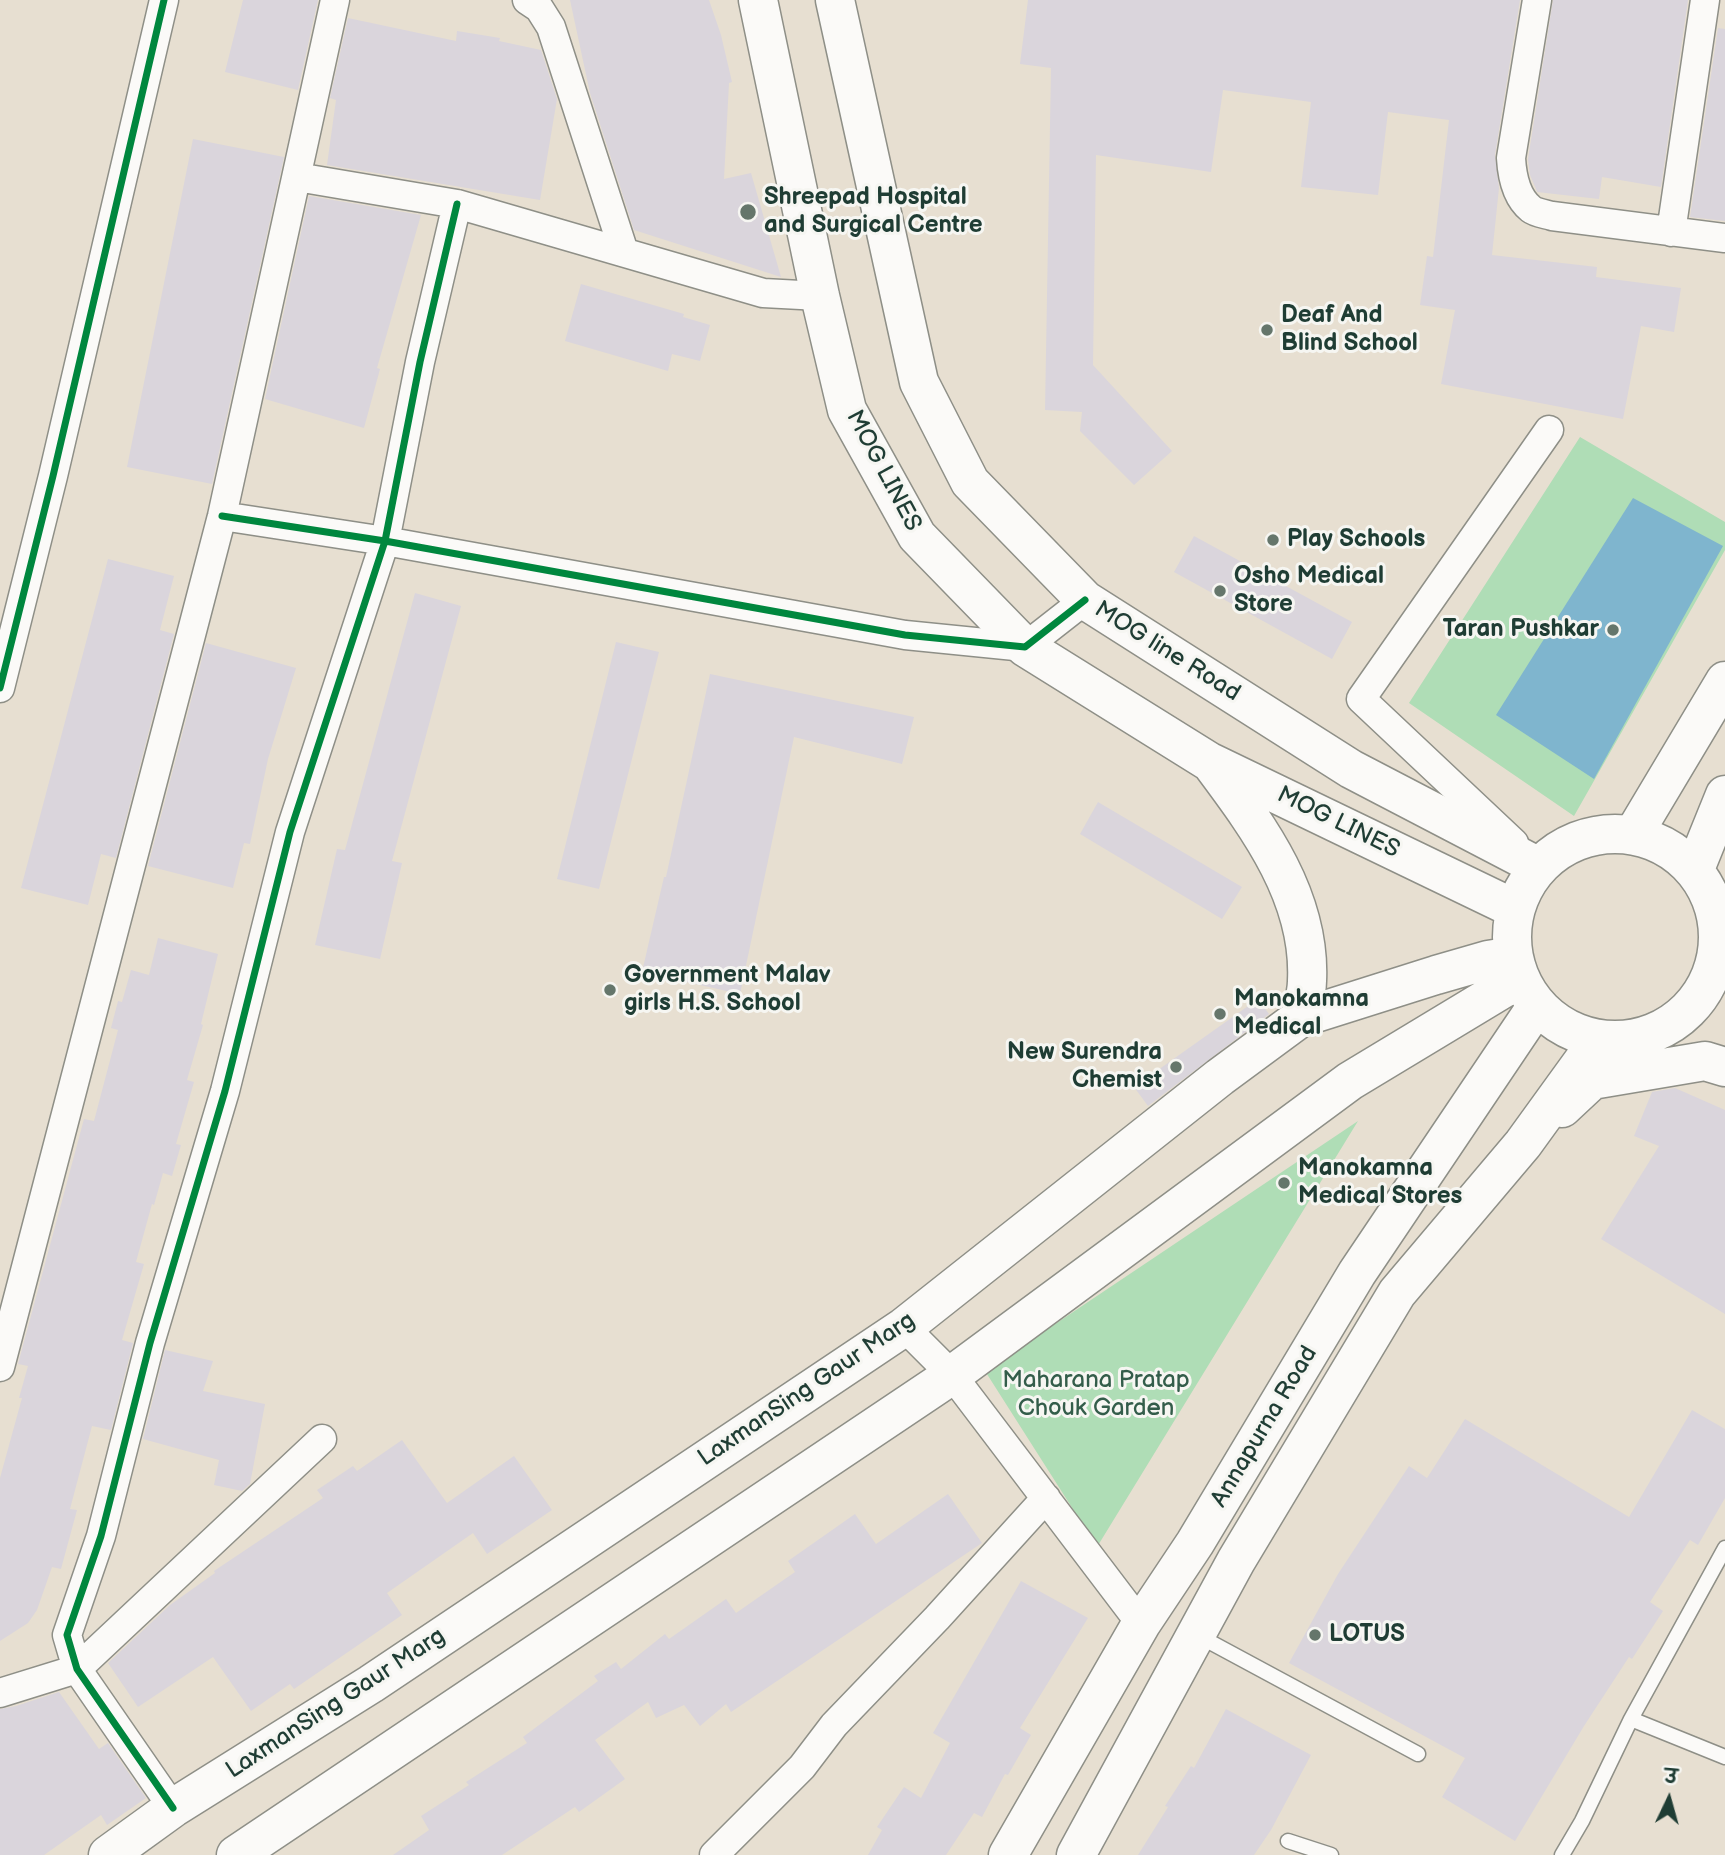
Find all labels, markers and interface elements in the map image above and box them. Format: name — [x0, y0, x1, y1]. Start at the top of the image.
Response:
place label: Shreepad Hospital and Surgical Centre — [764, 184, 983, 240]
marker: Shreepad Hospital and Surgical Centre — [738, 202, 758, 222]
place label: Deaf And Blind School — [1281, 302, 1418, 358]
marker: Deaf And Blind School — [1259, 322, 1275, 338]
street label: MOG LINES — [839, 406, 927, 536]
place label: Play Schools — [1287, 526, 1425, 554]
marker: Play Schools — [1265, 532, 1281, 548]
place label: Osho Medical Store — [1234, 563, 1384, 619]
marker: Osho Medical Store — [1212, 583, 1228, 599]
street label: MOG line Road — [1089, 596, 1245, 708]
place label: Taran Pushkar — [1443, 616, 1599, 644]
marker: Taran Pushkar — [1605, 622, 1621, 638]
street label: MOG LINES — [1272, 781, 1404, 865]
place label: Government Malav girls H.S. School — [624, 962, 830, 1018]
marker: Government Malav girls H.S. School — [602, 982, 618, 998]
place label: Manokamna Medical — [1234, 986, 1369, 1042]
marker: Manokamna Medical — [1212, 1006, 1228, 1022]
place label: New Surendra Chemist — [1007, 1039, 1162, 1095]
marker: New Surendra Chemist — [1168, 1059, 1184, 1075]
place label: Manokamna Medical Stores — [1298, 1155, 1462, 1211]
marker: Manokamna Medical Stores — [1276, 1175, 1292, 1191]
street label: LaxmanSing Gaur Marg — [693, 1307, 921, 1473]
street label: Annapurna Road — [1206, 1341, 1324, 1513]
park label: Maharana Pratap Chouk Garden — [1002, 1367, 1190, 1423]
place label: LOTUS — [1329, 1621, 1405, 1649]
street label: LaxmanSing Gaur Marg — [221, 1622, 451, 1786]
marker: LOTUS — [1307, 1627, 1323, 1643]
north arrow — [1634, 1764, 1704, 1834]
text: उ — [1664, 1766, 1678, 1790]

